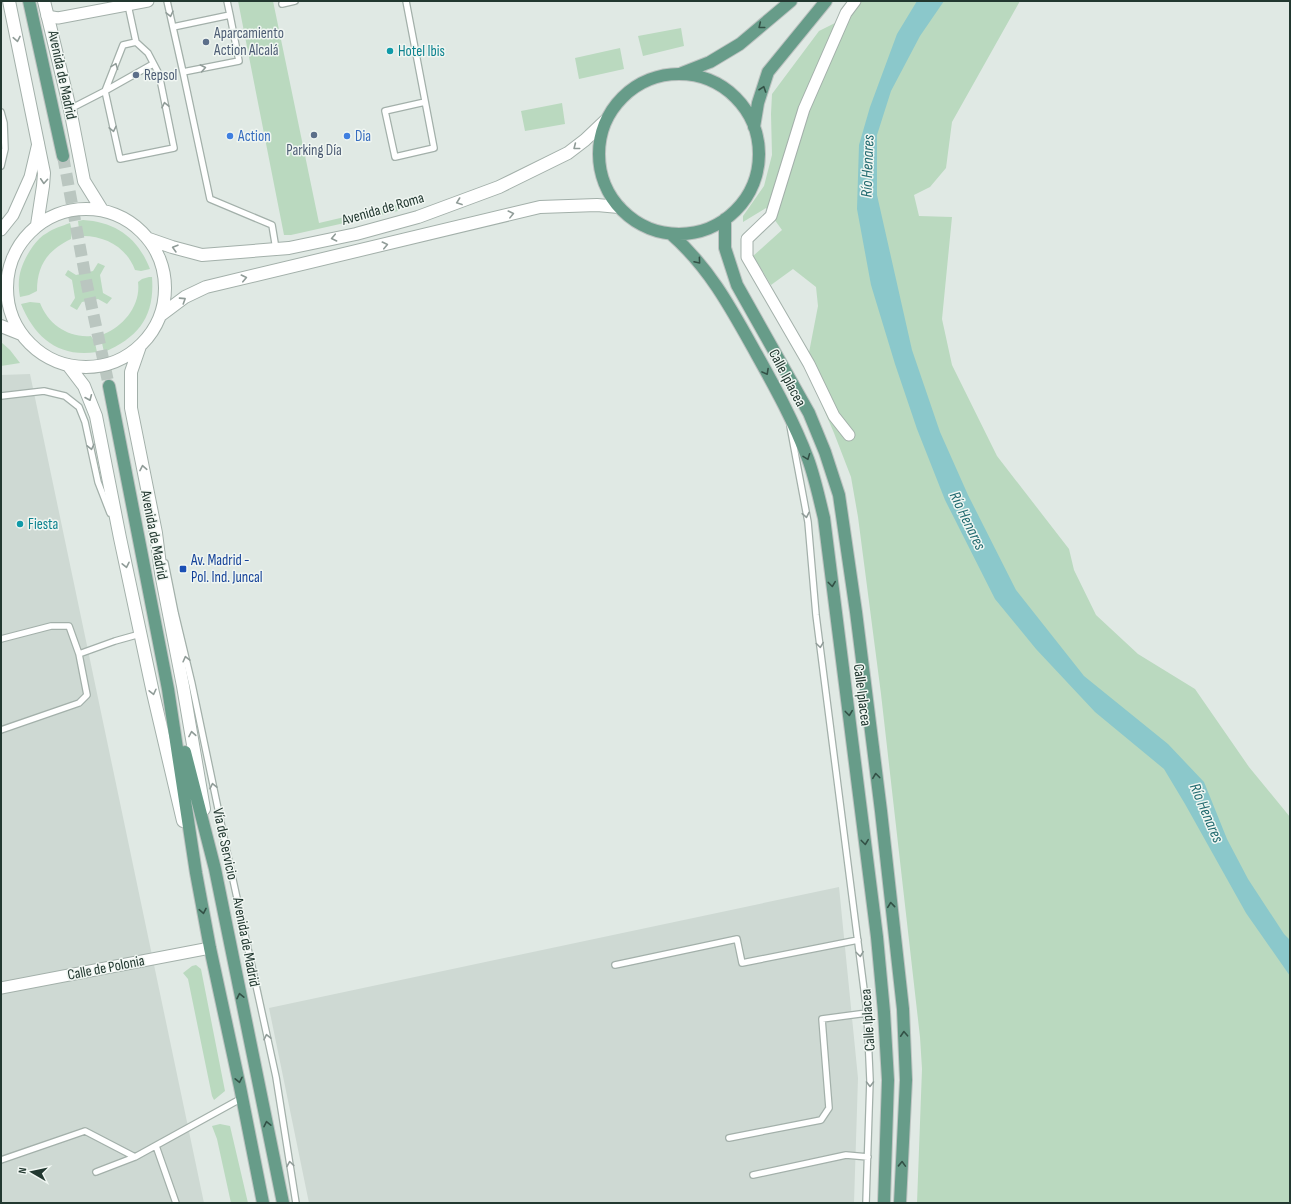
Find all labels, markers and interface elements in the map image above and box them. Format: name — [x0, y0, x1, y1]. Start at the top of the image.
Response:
one-way arrow — [165, 10, 174, 17]
one-way arrow — [759, 22, 766, 29]
place label: Aparcamiento Action Alcalá — [213, 24, 284, 60]
street label: Avenida de Madrid — [43, 28, 81, 121]
one-way arrow — [13, 36, 21, 42]
marker: Aparcamiento Action Alcalá — [201, 37, 211, 47]
place label: Hotel Ibis — [398, 42, 445, 61]
marker: Hotel Ibis — [385, 46, 395, 56]
one-way arrow — [110, 63, 118, 70]
one-way arrow — [200, 64, 207, 73]
place label: Repsol — [144, 66, 177, 85]
marker: Repsol — [131, 70, 141, 80]
one-way arrow — [758, 86, 767, 93]
one-way arrow — [161, 102, 170, 108]
one-way arrow — [109, 126, 117, 133]
place label: Action — [237, 127, 271, 146]
place label: Dia — [355, 127, 371, 146]
marker: Parking Día — [309, 130, 319, 140]
marker: Action — [225, 131, 235, 141]
marker: Dia — [342, 131, 352, 141]
water label: Río Henares — [857, 134, 879, 198]
place label: Parking Día — [286, 141, 342, 160]
one-way arrow — [574, 142, 581, 149]
one-way arrow — [39, 177, 48, 184]
street label: Avenida de Roma — [339, 188, 427, 230]
one-way arrow — [455, 197, 462, 205]
one-way arrow — [508, 211, 514, 219]
one-way arrow — [331, 234, 338, 242]
one-way arrow — [381, 242, 388, 250]
one-way arrow — [172, 244, 179, 253]
one-way arrow — [694, 256, 701, 264]
one-way arrow — [241, 275, 248, 283]
one-way arrow — [178, 297, 185, 304]
street label: Calle Iplacea — [764, 346, 810, 410]
one-way arrow — [762, 368, 769, 375]
one-way arrow — [84, 394, 92, 401]
one-way arrow — [86, 444, 94, 450]
one-way arrow — [803, 454, 811, 461]
one-way arrow — [139, 465, 147, 471]
street label: Avenida de Madrid — [136, 488, 172, 581]
water label: Río Henares — [945, 489, 989, 554]
one-way arrow — [802, 512, 810, 519]
place label: Fiesta — [28, 515, 59, 534]
marker: Fiesta — [15, 519, 25, 529]
place label: Av. Madrid - Pol. Ind. Juncal — [190, 551, 263, 587]
one-way arrow — [121, 562, 129, 568]
marker: Av. Madrid - Pol. Ind. Juncal — [178, 564, 188, 574]
one-way arrow — [827, 581, 836, 587]
one-way arrow — [815, 642, 824, 648]
one-way arrow — [182, 656, 191, 663]
street label: Calle Iplacea — [849, 663, 875, 727]
one-way arrow — [149, 689, 157, 696]
one-way arrow — [844, 710, 853, 716]
one-way arrow — [188, 731, 196, 737]
one-way arrow — [872, 773, 881, 779]
water label: Río Henares — [1185, 780, 1227, 846]
one-way arrow — [210, 783, 218, 789]
street label: Vía de Servicio — [208, 806, 242, 882]
one-way arrow — [860, 839, 869, 845]
street label: Avenida de Madrid — [228, 895, 264, 988]
one-way arrow — [887, 902, 896, 908]
one-way arrow — [198, 908, 207, 915]
street label: Calle de Polonia — [66, 951, 146, 985]
one-way arrow — [855, 951, 864, 957]
street label: Calle Iplacea — [856, 988, 880, 1052]
one-way arrow — [237, 993, 245, 1000]
one-way arrow — [900, 1031, 908, 1037]
one-way arrow — [263, 1033, 271, 1040]
one-way arrow — [234, 1077, 242, 1083]
one-way arrow — [866, 1081, 874, 1087]
one-way arrow — [263, 1121, 271, 1127]
north arrow — [12, 1152, 52, 1192]
one-way arrow — [286, 1161, 295, 1168]
one-way arrow — [897, 1161, 906, 1167]
text: N — [16, 1166, 30, 1174]

